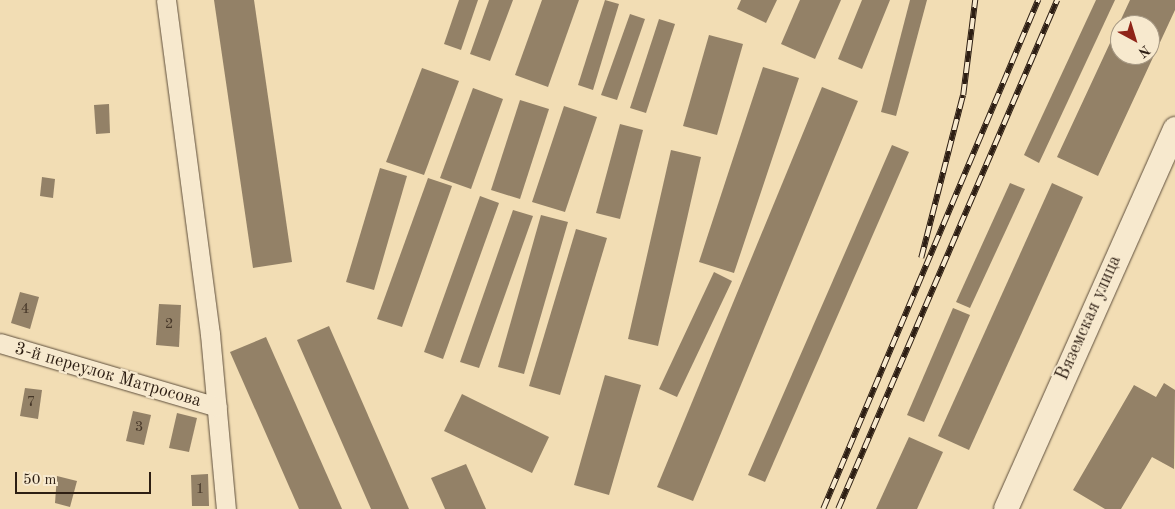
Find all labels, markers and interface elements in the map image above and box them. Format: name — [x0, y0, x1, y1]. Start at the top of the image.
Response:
north arrow — [1110, 15, 1160, 65]
text: N — [1135, 42, 1152, 60]
street label: Вяземская улица — [1052, 252, 1126, 384]
house number: 4 — [21, 301, 29, 319]
house number: 2 — [165, 316, 173, 334]
street label: 3-й переулок Матросова — [12, 338, 204, 412]
house number: 7 — [27, 394, 35, 412]
house number: 3 — [135, 419, 143, 437]
scale bar — [18, 462, 154, 494]
text: 50 m — [23, 473, 57, 488]
house number: 1 — [196, 481, 204, 499]

